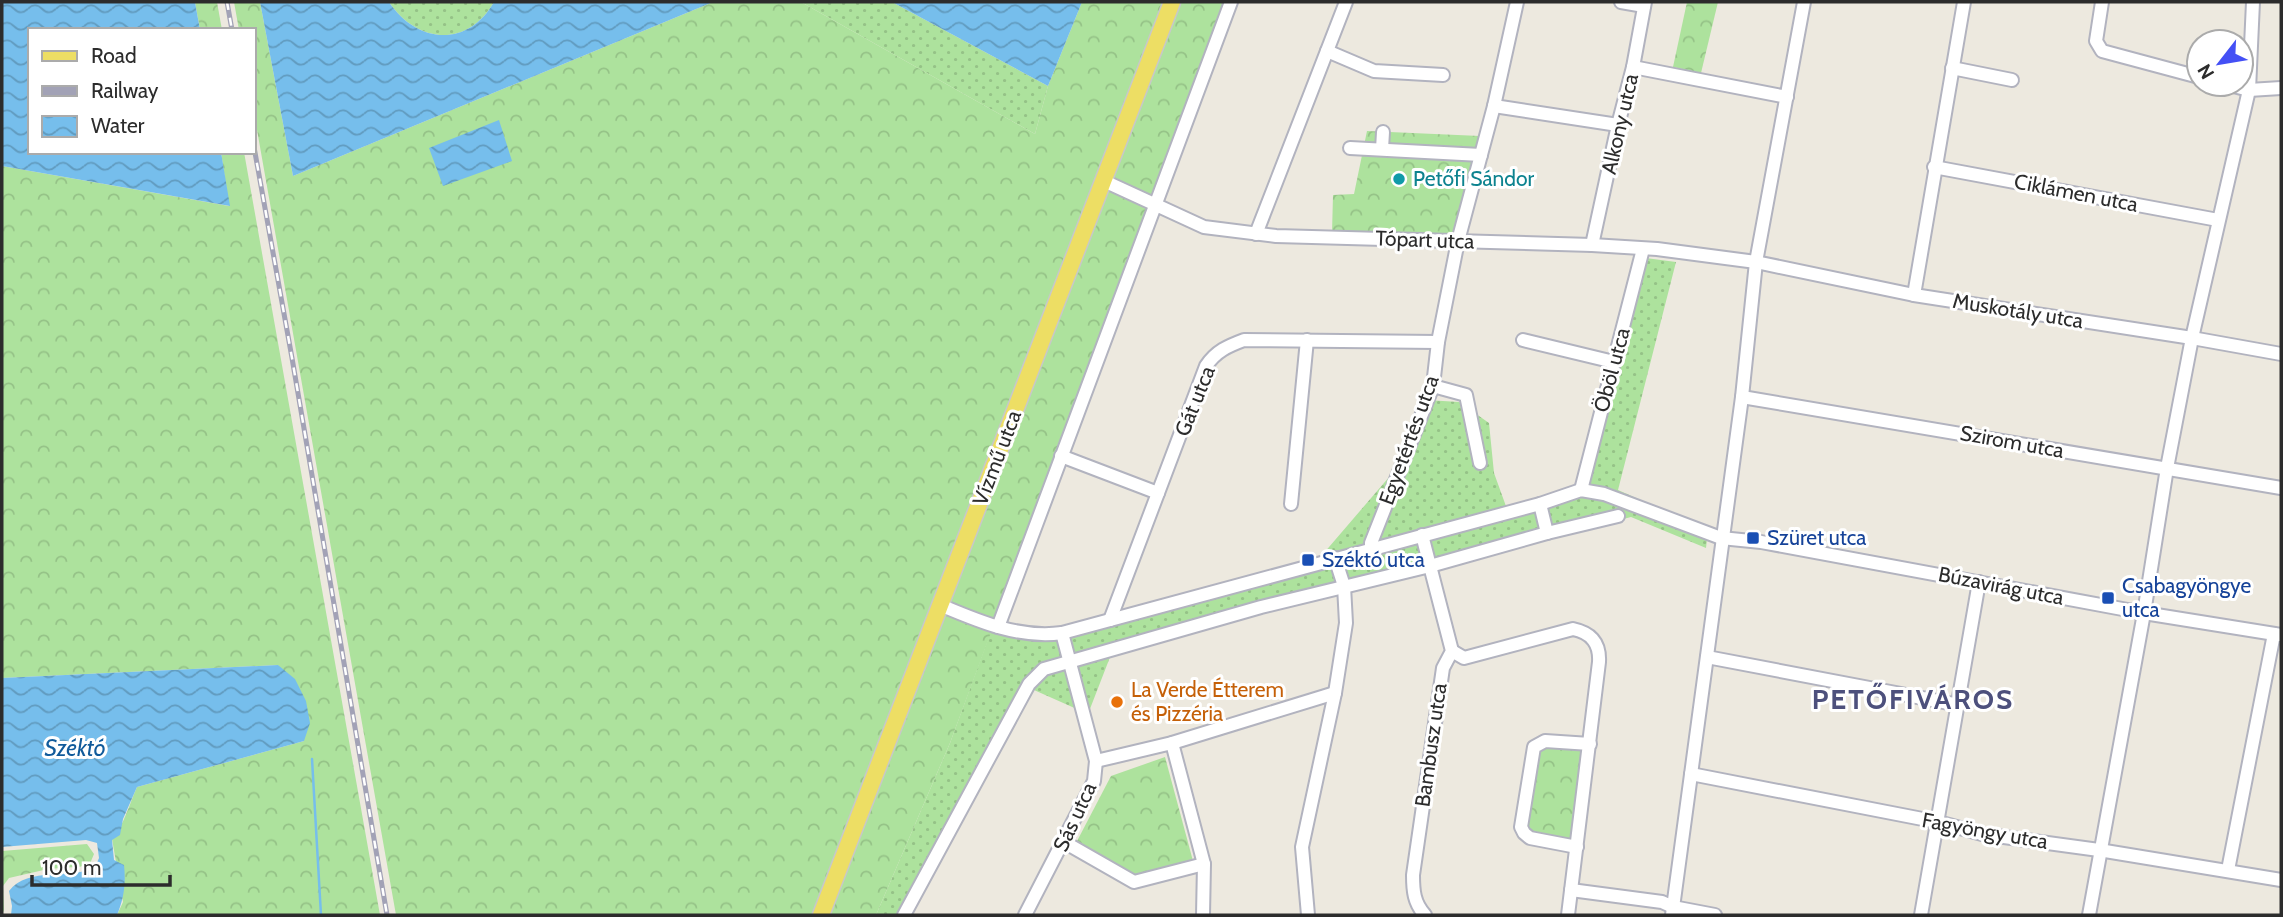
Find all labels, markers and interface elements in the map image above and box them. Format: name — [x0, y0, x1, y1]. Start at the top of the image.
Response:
legend — [28, 28, 256, 154]
north arrow — [2185, 28, 2255, 98]
text: Road — [91, 43, 137, 68]
text: N — [2193, 60, 2219, 83]
street label: Alkony utca — [1596, 71, 1643, 177]
text: Railway — [91, 78, 159, 103]
text: Water — [91, 113, 145, 138]
place label: Petőfi Sándor — [1413, 166, 1535, 191]
street label: Ciklámen utca — [2012, 168, 2140, 217]
marker: Petőfi Sándor — [1391, 171, 1407, 187]
street label: Tópart utca — [1375, 225, 1475, 254]
street label: Muskotály utca — [1951, 288, 2085, 333]
street label: Öböl utca — [1588, 325, 1635, 415]
street label: Gát utca — [1169, 362, 1220, 440]
street label: Egyetértés utca — [1374, 372, 1444, 508]
street label: Vízmű utca — [967, 407, 1026, 509]
street label: Szirom utca — [1958, 420, 2066, 463]
place label: Szüret utca — [1767, 525, 1866, 550]
marker: Szüret utca — [1745, 530, 1761, 546]
place label: Széktó utca — [1322, 547, 1425, 572]
marker: Széktó utca — [1300, 552, 1316, 568]
street label: Búzavirág utca — [1936, 561, 2066, 610]
place label: Csabagyöngye utca — [2122, 573, 2251, 622]
marker: Csabagyöngye utca — [2100, 590, 2116, 606]
place label: La Verde Étterem és Pizzéria — [1131, 677, 1284, 726]
street label: Bambusz utca — [1409, 681, 1452, 808]
district label: PETŐFIVÁROS — [1812, 682, 2014, 716]
marker: La Verde Étterem és Pizzéria — [1109, 694, 1125, 710]
water label: Széktó — [44, 734, 106, 762]
street label: Sás utca — [1048, 778, 1101, 855]
street label: Fagyöngy utca — [1920, 807, 2050, 854]
scale bar — [32, 844, 170, 888]
text: 100 m — [42, 855, 101, 880]

